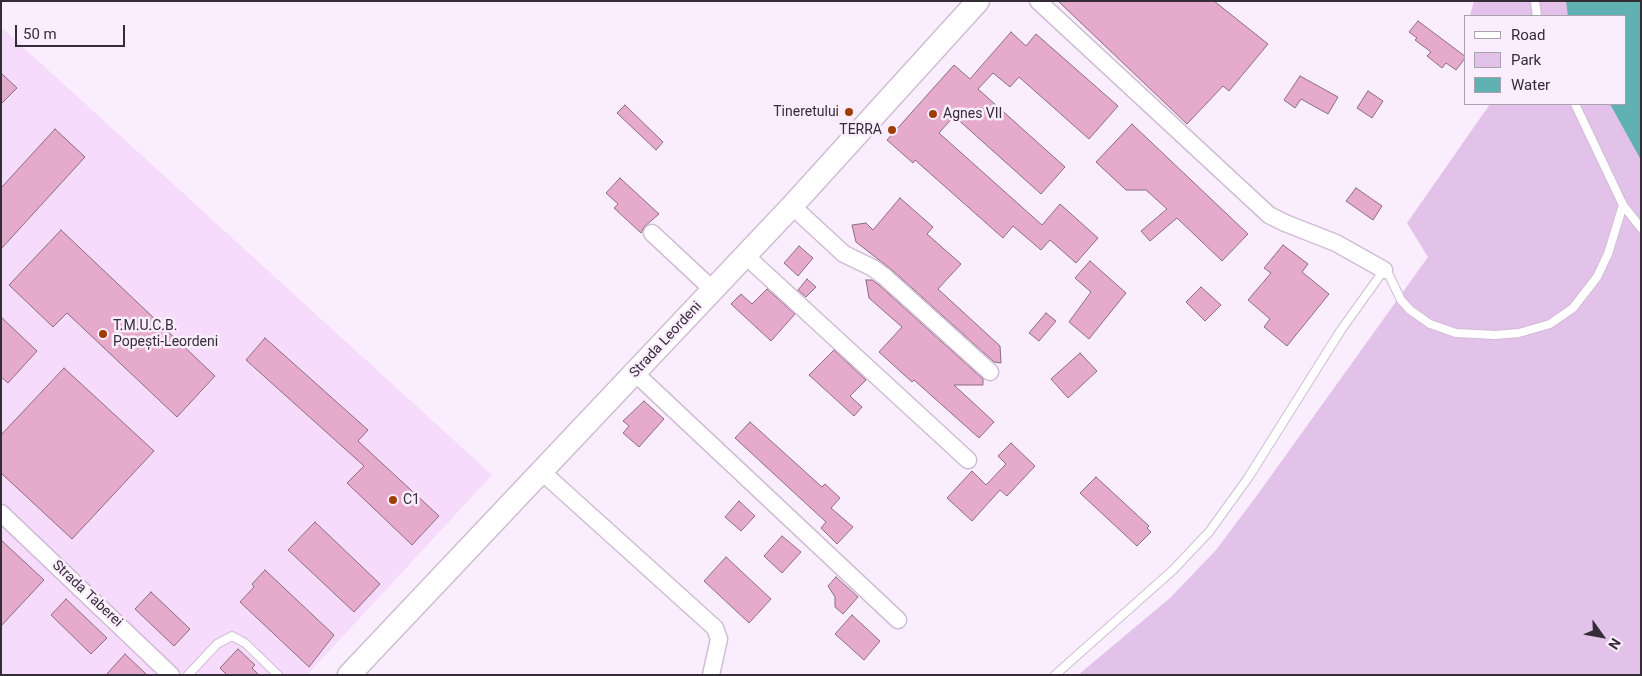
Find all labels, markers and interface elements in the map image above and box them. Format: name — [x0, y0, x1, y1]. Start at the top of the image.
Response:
scale bar — [18, 15, 128, 47]
legend — [1464, 15, 1627, 105]
text: 50 m — [23, 25, 57, 43]
text: Road — [1511, 26, 1545, 44]
text: Park — [1511, 51, 1541, 69]
text: Water — [1511, 76, 1550, 94]
place label: Tineretului — [773, 104, 839, 120]
marker: Tineretului — [843, 106, 855, 118]
place label: Agnes VII — [943, 106, 1002, 122]
marker: Agnes VII — [927, 108, 939, 120]
place label: TERRA — [839, 122, 882, 138]
marker: TERRA — [886, 124, 898, 136]
street label: Strada Leordeni — [626, 298, 706, 382]
place label: T.M.U.C.B. Popești-Leordeni — [113, 318, 218, 351]
marker: T.M.U.C.B. Popești-Leordeni — [97, 328, 109, 340]
place label: C1 — [403, 492, 420, 508]
marker: C1 — [387, 494, 399, 506]
street label: Strada Taberei — [48, 557, 126, 631]
north arrow — [1577, 611, 1627, 661]
text: N — [1605, 636, 1624, 652]

